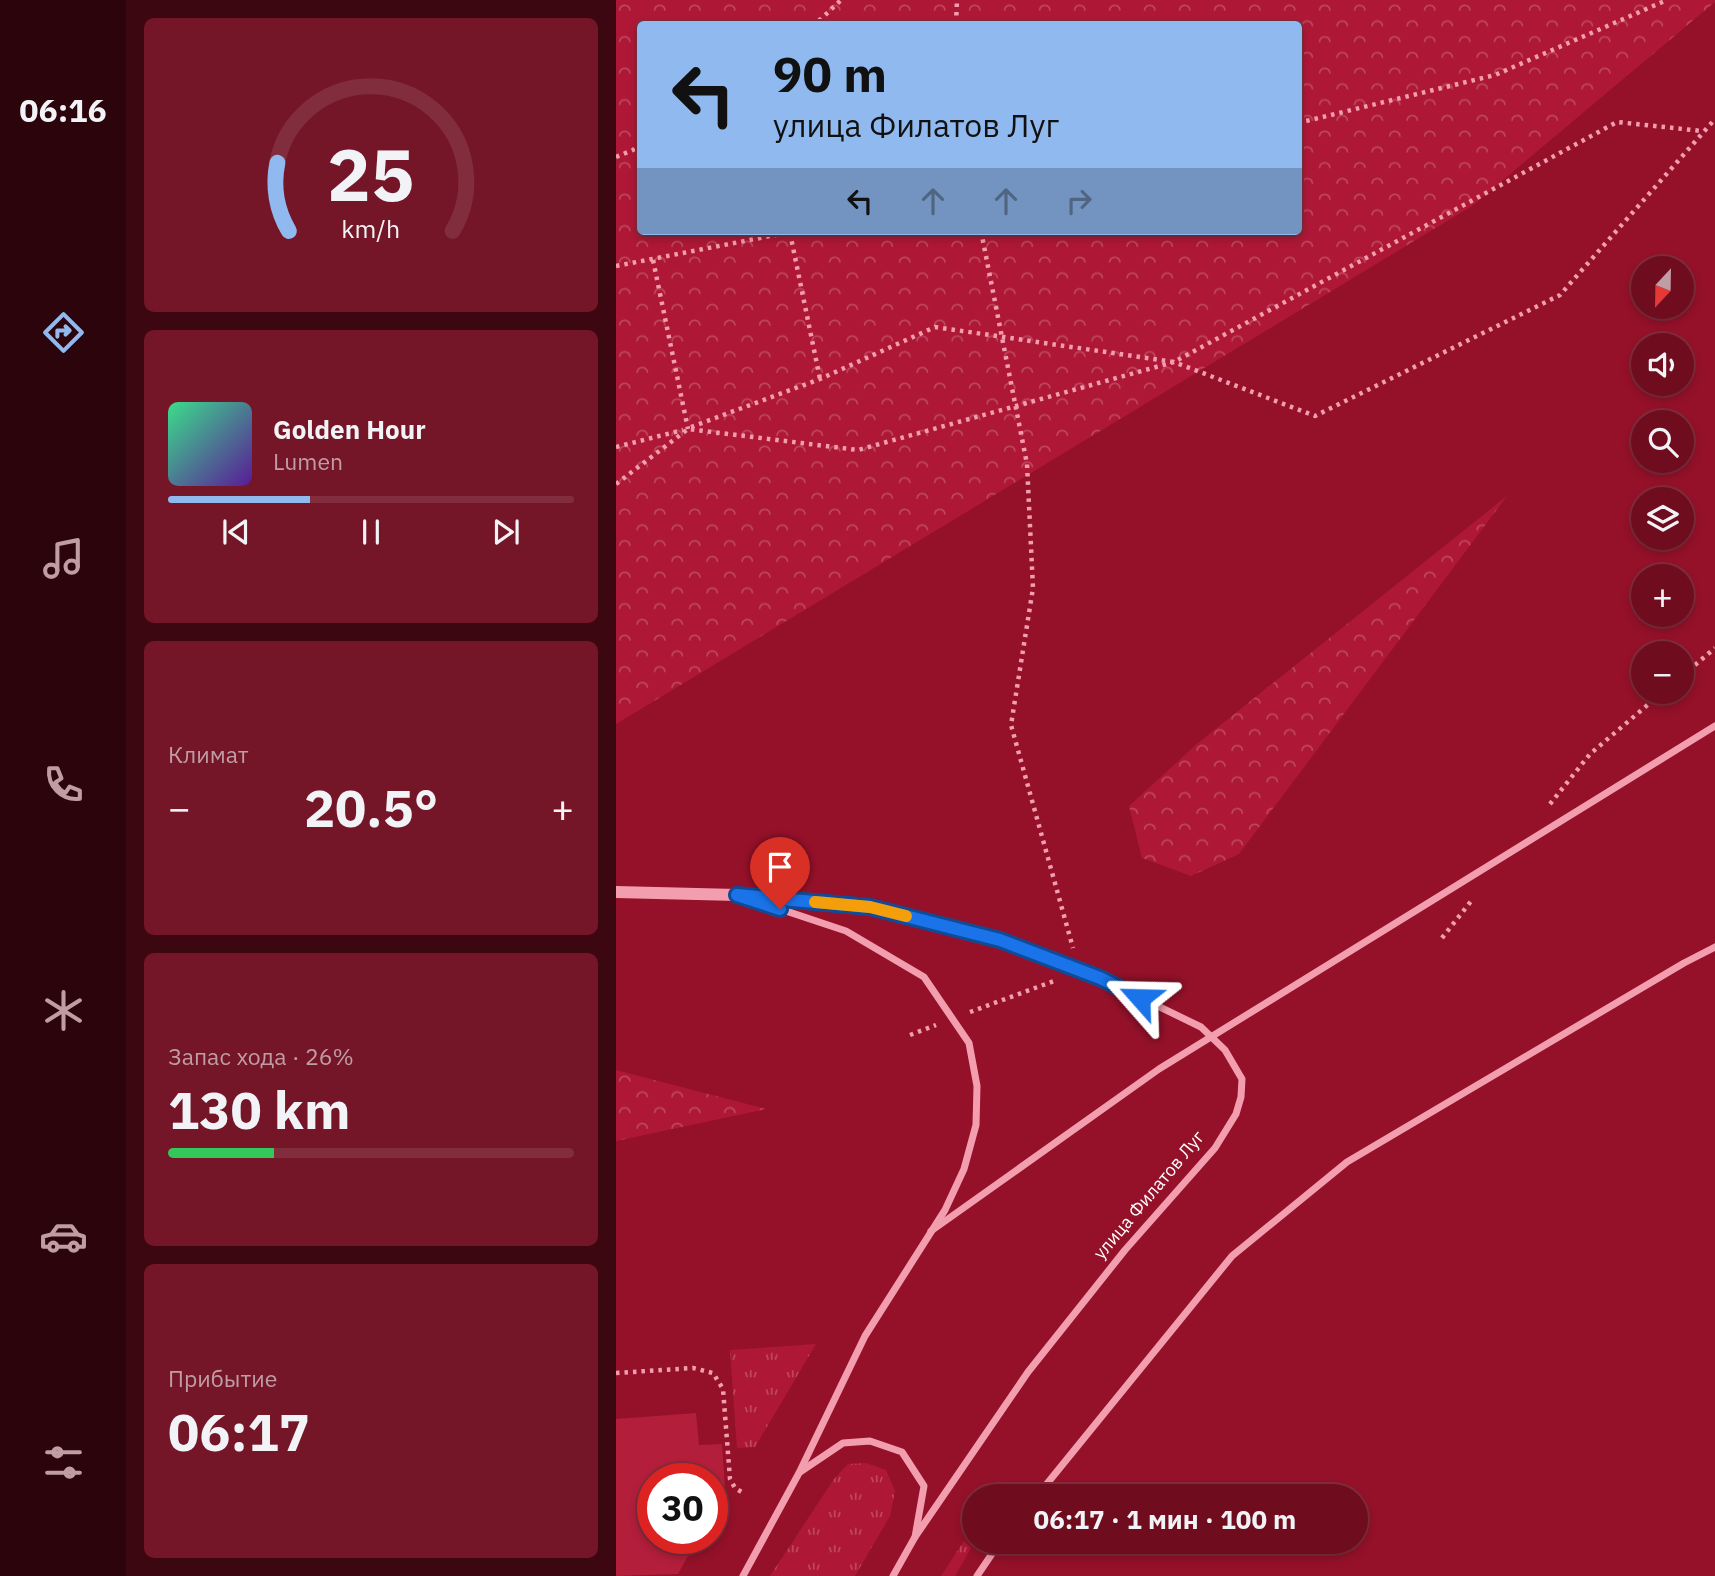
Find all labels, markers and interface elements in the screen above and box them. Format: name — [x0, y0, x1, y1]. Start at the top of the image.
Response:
text: 90 m — [773, 42, 887, 105]
icon: left — [658, 49, 749, 140]
text: 06:16 — [19, 89, 107, 131]
text: улица Филатов Луг — [773, 104, 1059, 146]
text: 25 — [327, 126, 415, 221]
icon: left — [841, 182, 879, 220]
icon: ahead — [914, 182, 952, 220]
icon: ahead — [987, 182, 1025, 220]
icon: right — [1060, 182, 1098, 220]
text: km/h — [342, 212, 400, 245]
north arrow — [1631, 256, 1694, 318]
map controls — [1631, 256, 1694, 704]
icon: directions — [39, 308, 88, 357]
button: sound — [1631, 333, 1694, 396]
button: search — [1631, 410, 1694, 473]
text: Golden Hour — [273, 412, 426, 446]
text: Lumen — [273, 446, 343, 476]
button: layers — [1631, 487, 1694, 550]
icon: previous — [217, 513, 255, 551]
icon: pause — [352, 513, 390, 551]
icon: next — [487, 513, 525, 551]
icon: music — [39, 534, 88, 583]
button: + — [1631, 564, 1694, 627]
button: − — [1631, 641, 1694, 704]
text: Климат — [168, 739, 249, 769]
icon: phone — [39, 760, 88, 809]
text: 20.5° — [304, 774, 438, 841]
text: − — [168, 783, 191, 832]
text: + — [551, 783, 574, 832]
pin — [750, 837, 810, 909]
icon: arrive — [761, 848, 799, 886]
position arrow — [1103, 961, 1177, 1035]
icon: climate — [39, 986, 88, 1035]
text: Запас хода · 26% — [168, 1041, 354, 1071]
text: 130 km — [168, 1076, 350, 1143]
street label: улица Филатов Луг — [1088, 1125, 1209, 1264]
icon: car — [39, 1212, 88, 1261]
text: Прибытие — [168, 1363, 277, 1393]
text: 06:17 — [168, 1398, 310, 1465]
icon: filters — [39, 1438, 88, 1487]
speed limit sign: 30 — [637, 1463, 728, 1554]
text: 06:17 · 1 мин · 100 m — [1034, 1502, 1296, 1536]

